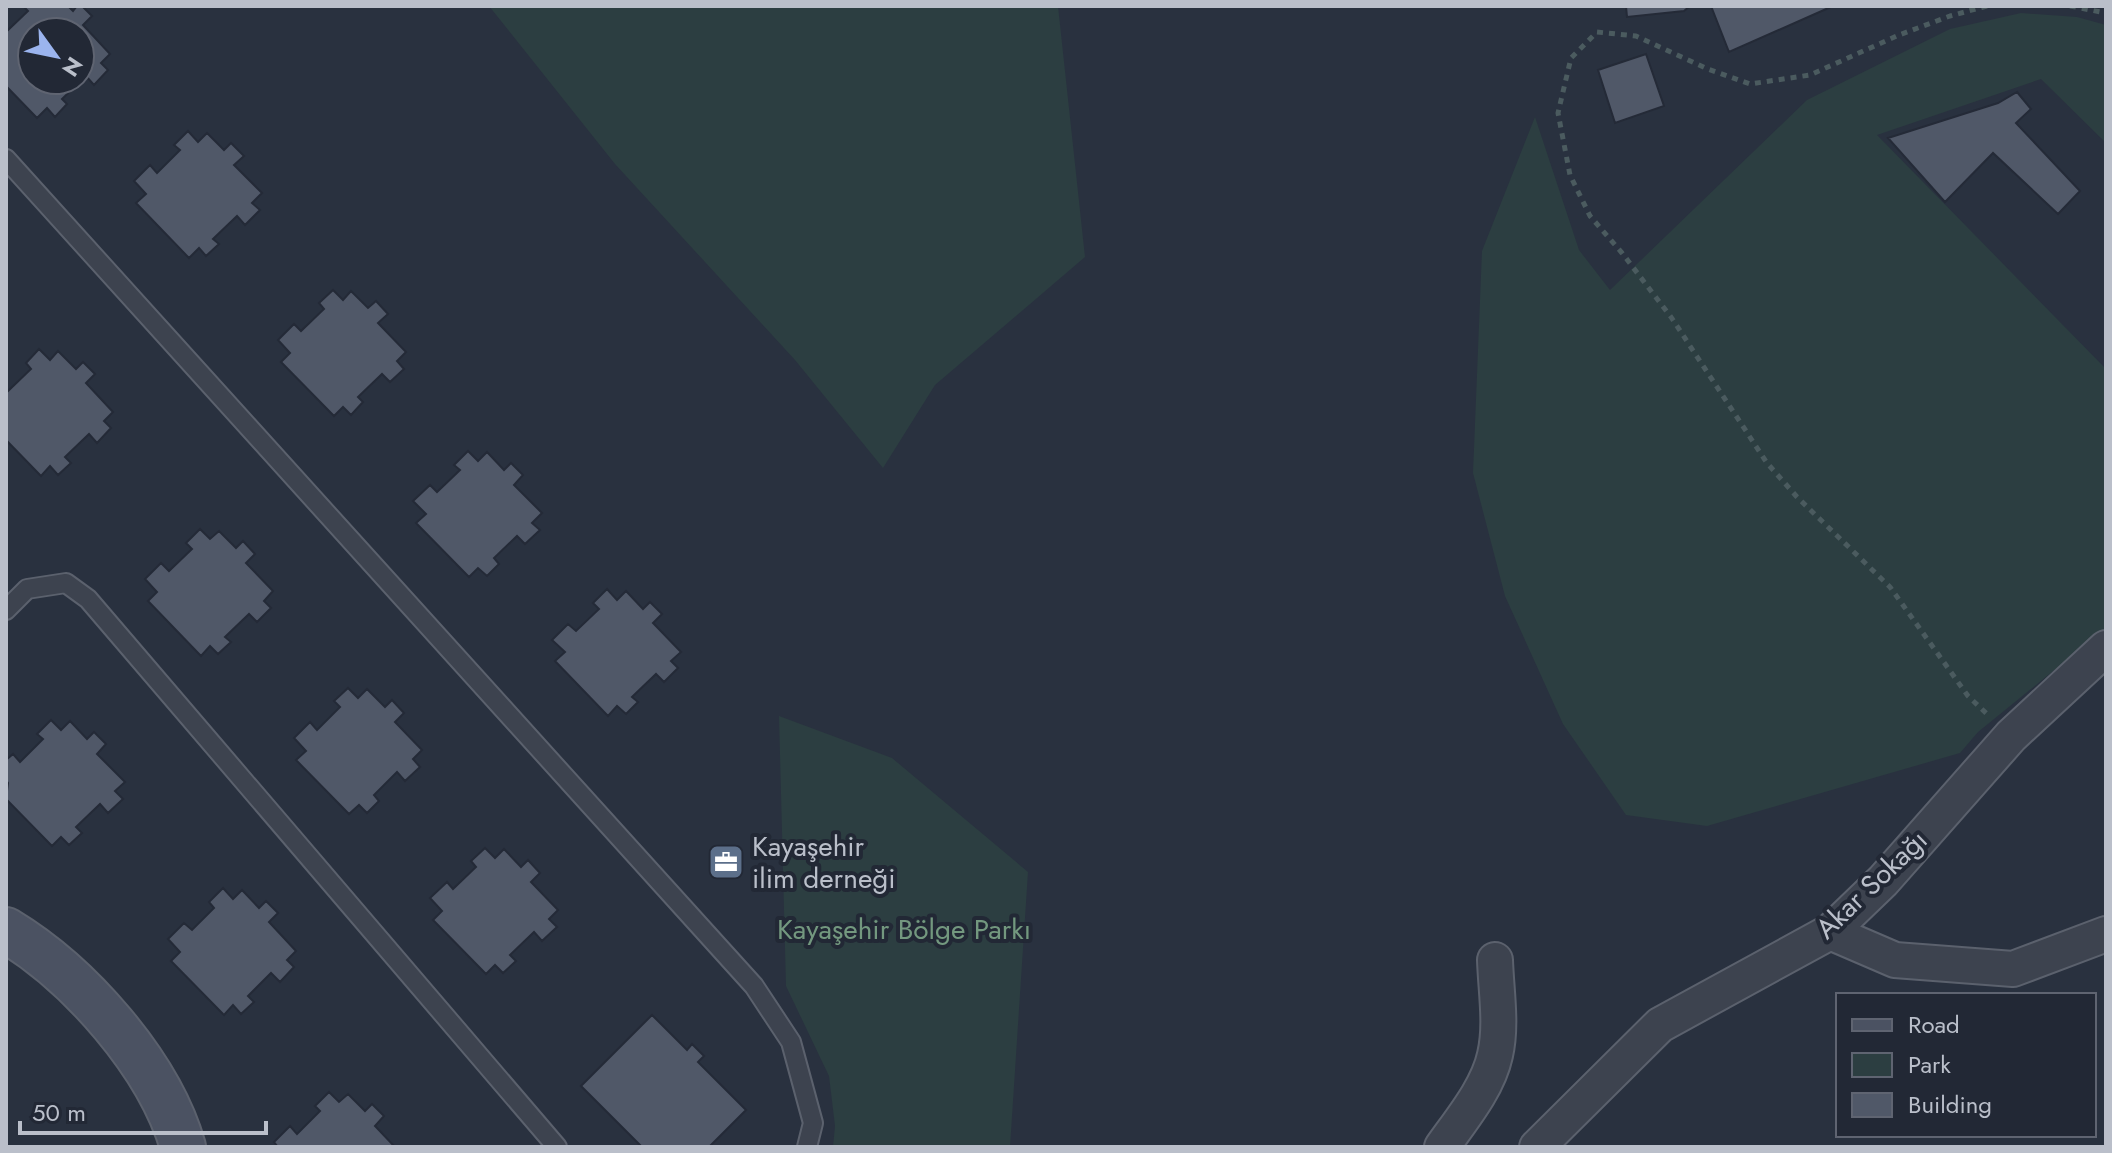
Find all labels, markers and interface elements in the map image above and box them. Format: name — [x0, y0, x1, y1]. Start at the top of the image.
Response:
north arrow — [16, 16, 96, 96]
text: N — [55, 51, 91, 83]
street label: Akar Sokağı — [1806, 820, 1937, 948]
place label: Kayaşehir ilim derneği — [752, 826, 896, 899]
office icon: Kayaşehir ilim derneği — [707, 843, 745, 881]
park label: Kayaşehir Bölge Parkı — [777, 909, 1031, 950]
legend — [1836, 993, 2096, 1137]
text: Road — [1908, 1007, 1960, 1042]
text: Park — [1908, 1047, 1951, 1082]
scale bar — [20, 1085, 266, 1135]
text: Building — [1908, 1087, 1992, 1122]
text: 50 m — [32, 1095, 86, 1130]

